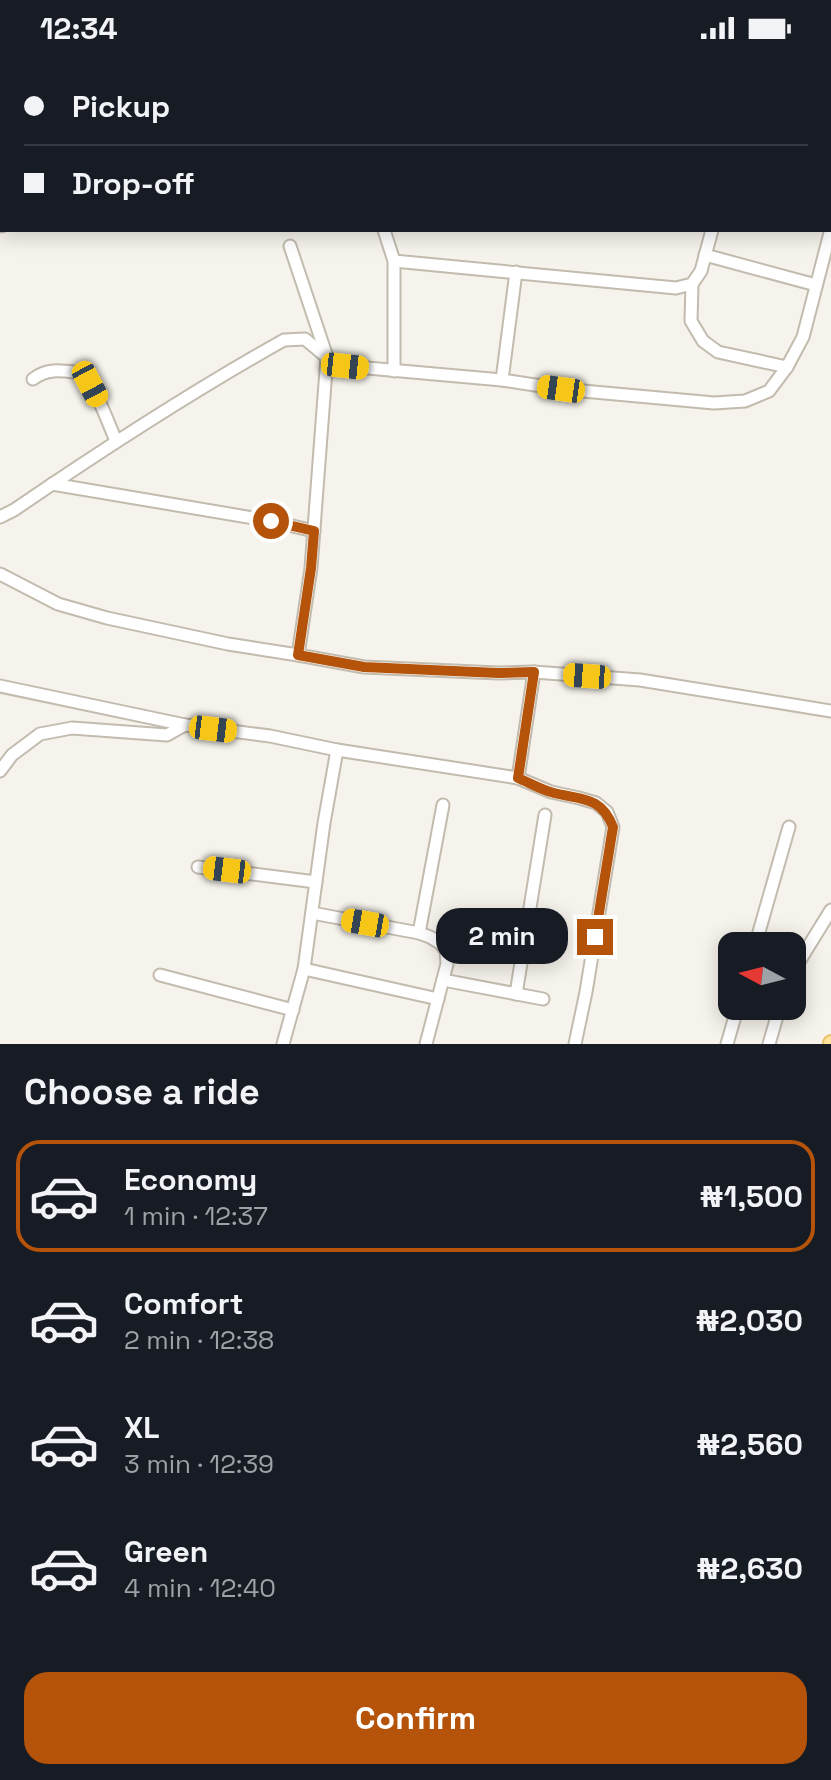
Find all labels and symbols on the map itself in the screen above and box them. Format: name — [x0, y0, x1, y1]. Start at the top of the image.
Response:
car — [320, 352, 370, 380]
car — [68, 357, 112, 411]
car — [536, 374, 586, 404]
route start — [253, 503, 289, 539]
car — [562, 662, 612, 690]
car — [188, 714, 238, 744]
car — [202, 855, 252, 885]
car — [339, 907, 391, 939]
callout: 2 min — [435, 909, 567, 965]
route end — [577, 919, 613, 955]
north arrow — [718, 932, 806, 1020]

